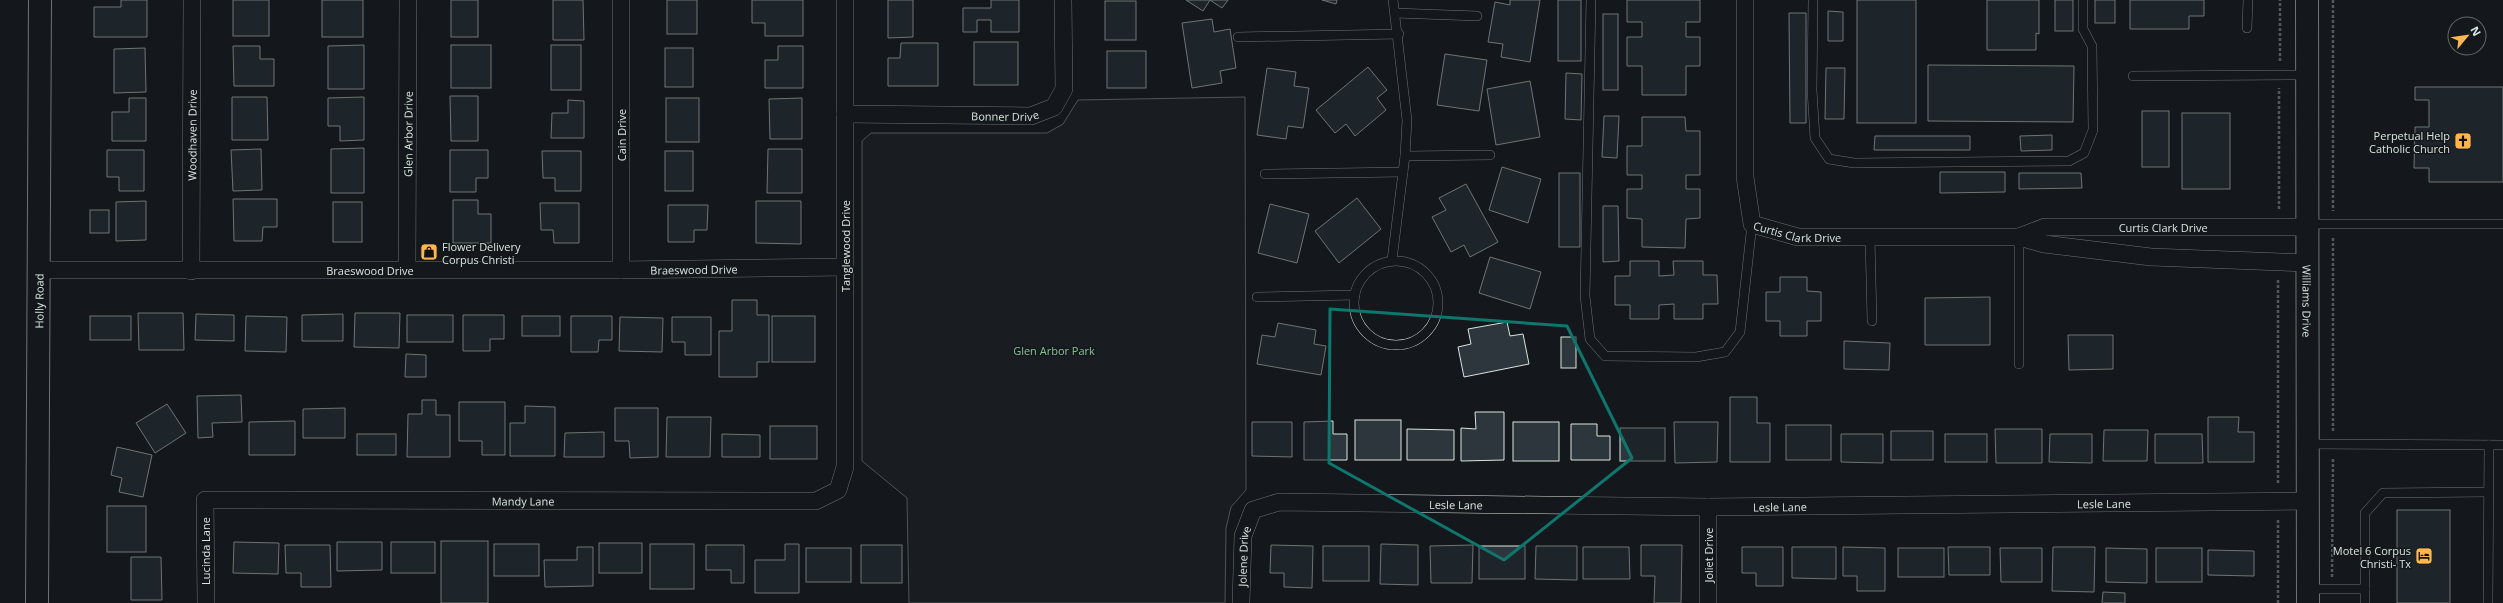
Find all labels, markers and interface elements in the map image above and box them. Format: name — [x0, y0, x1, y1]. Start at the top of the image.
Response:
north arrow — [2447, 16, 2487, 56]
text: N — [2467, 23, 2485, 38]
street label: Woodhaven Drive — [184, 89, 199, 181]
street label: Glen Arbor Drive — [400, 91, 415, 177]
street label: Bonner Drive — [971, 106, 1041, 124]
street label: Cain Drive — [614, 109, 629, 161]
place label: Perpetual Help Catholic Church — [2369, 128, 2450, 156]
church icon: Perpetual Help Catholic Church — [2453, 131, 2473, 151]
street label: Tanglewood Drive — [838, 200, 853, 292]
street label: Curtis Clark Drive — [1752, 217, 1841, 245]
street label: Curtis Clark Drive — [2119, 220, 2208, 235]
place label: Flower Delivery Corpus Christi — [442, 239, 521, 267]
shop icon: Flower Delivery Corpus Christi — [419, 242, 439, 262]
street label: Braeswood Drive — [650, 261, 738, 277]
street label: Braeswood Drive — [326, 263, 414, 278]
street label: Williams Drive — [2300, 265, 2315, 337]
street label: Holly Road — [31, 273, 46, 329]
park label: Glen Arbor Park — [1013, 343, 1095, 358]
street label: Mandy Lane — [492, 493, 554, 508]
street label: Lesle Lane — [2077, 495, 2131, 511]
street label: Lesle Lane — [1429, 496, 1483, 512]
street label: Lesle Lane — [1753, 499, 1807, 514]
street label: Lucinda Lane — [198, 517, 213, 585]
street label: Jolene Drive — [1234, 523, 1254, 588]
street label: Joliet Drive — [1701, 527, 1716, 584]
place label: Motel 6 Corpus Christi- Tx — [2333, 543, 2411, 571]
hotel icon: Motel 6 Corpus Christi- Tx — [2414, 546, 2434, 566]

